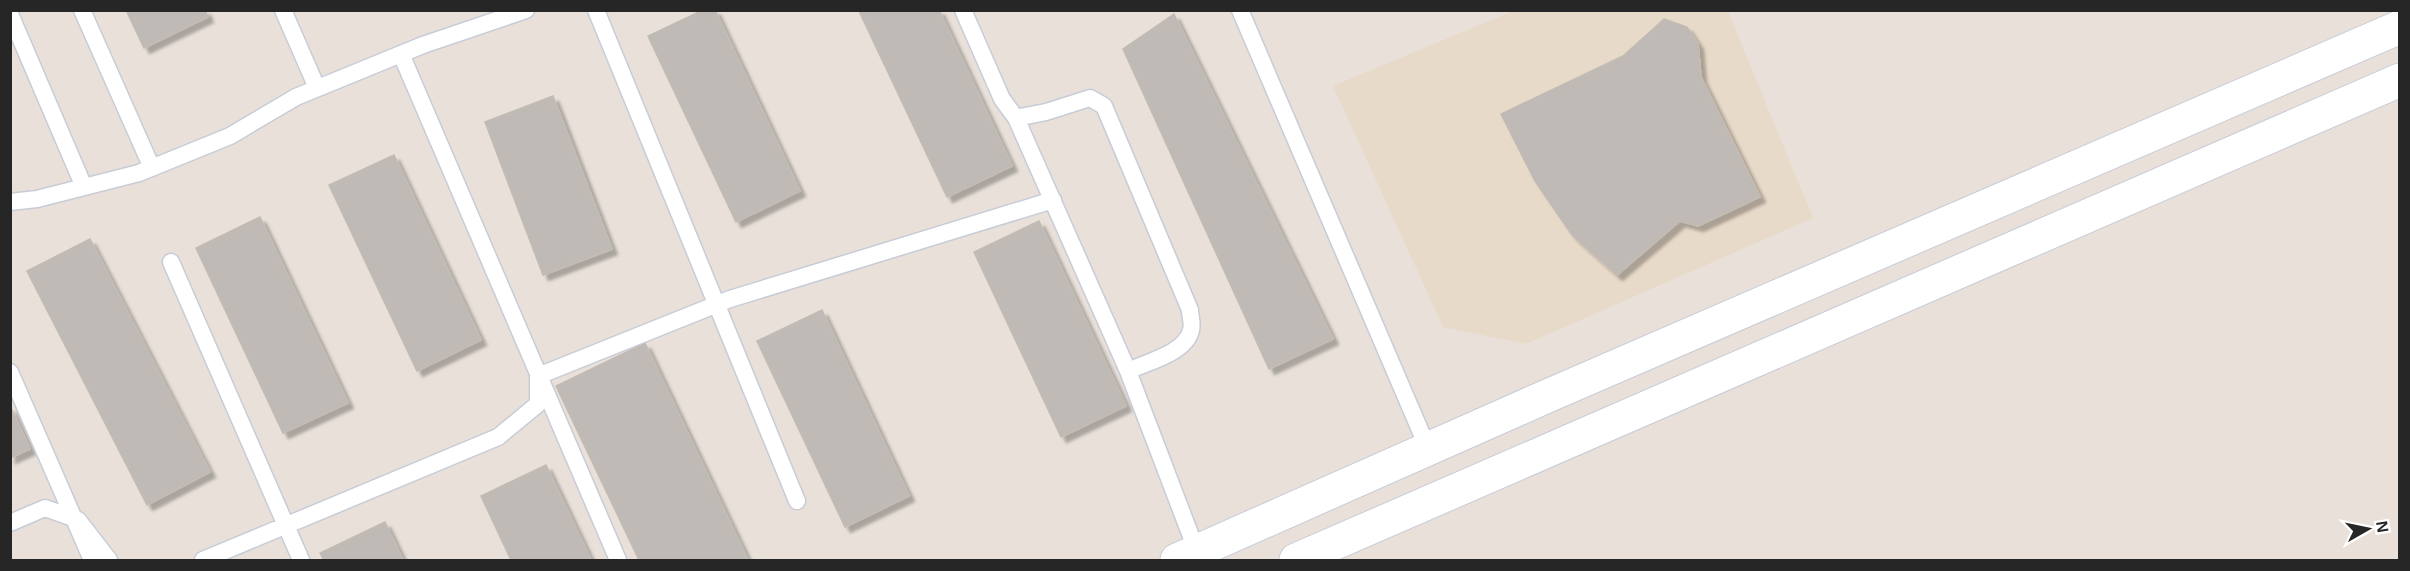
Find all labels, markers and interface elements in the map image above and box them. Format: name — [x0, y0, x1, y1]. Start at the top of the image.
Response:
north arrow — [2338, 499, 2398, 559]
text: N — [2373, 520, 2392, 534]

